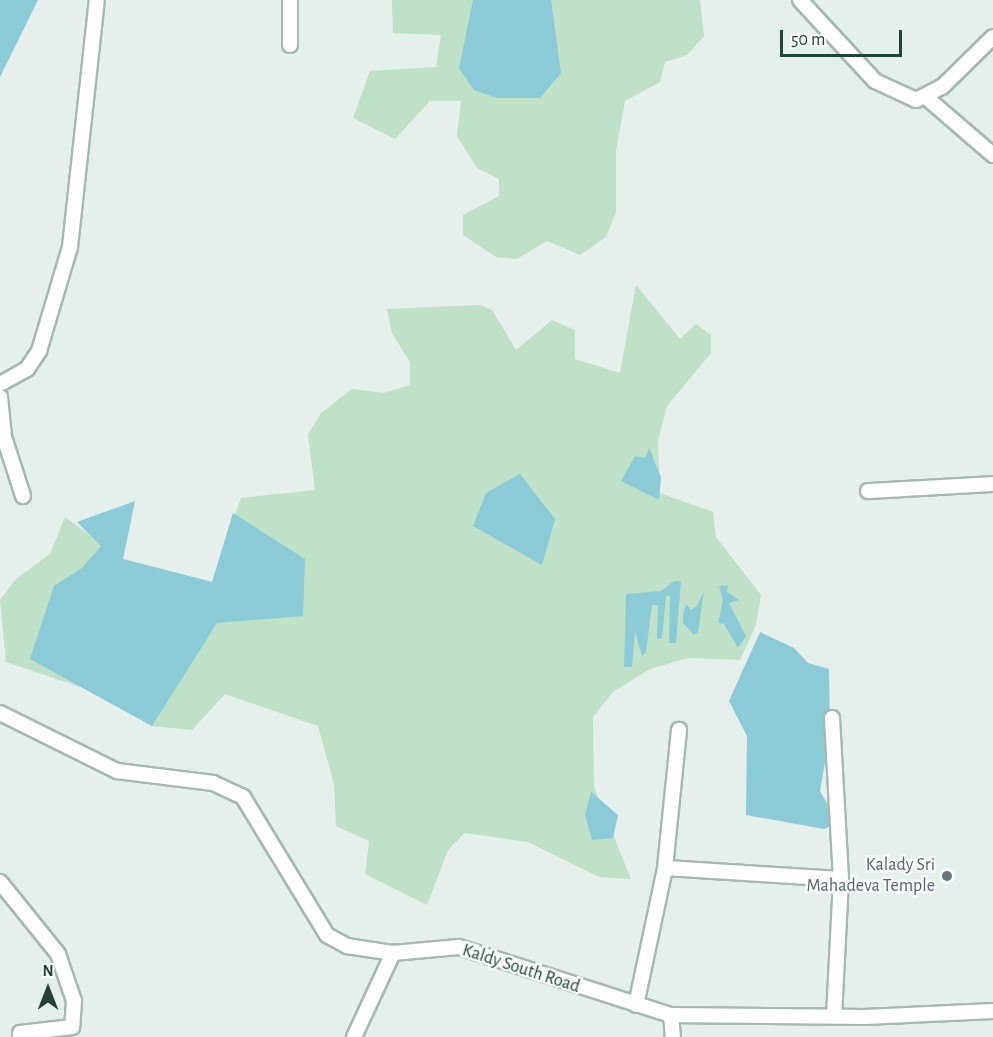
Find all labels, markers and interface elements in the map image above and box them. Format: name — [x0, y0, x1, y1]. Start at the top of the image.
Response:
scale bar — [783, 18, 904, 56]
text: 50 m — [791, 31, 825, 49]
place label: Kalady Sri Mahadeva Temple — [807, 855, 935, 898]
marker: Kalady Sri Mahadeva Temple — [940, 869, 954, 883]
street label: Kaldy South Road — [459, 940, 583, 998]
north arrow — [18, 959, 78, 1019]
text: N — [42, 963, 54, 979]

